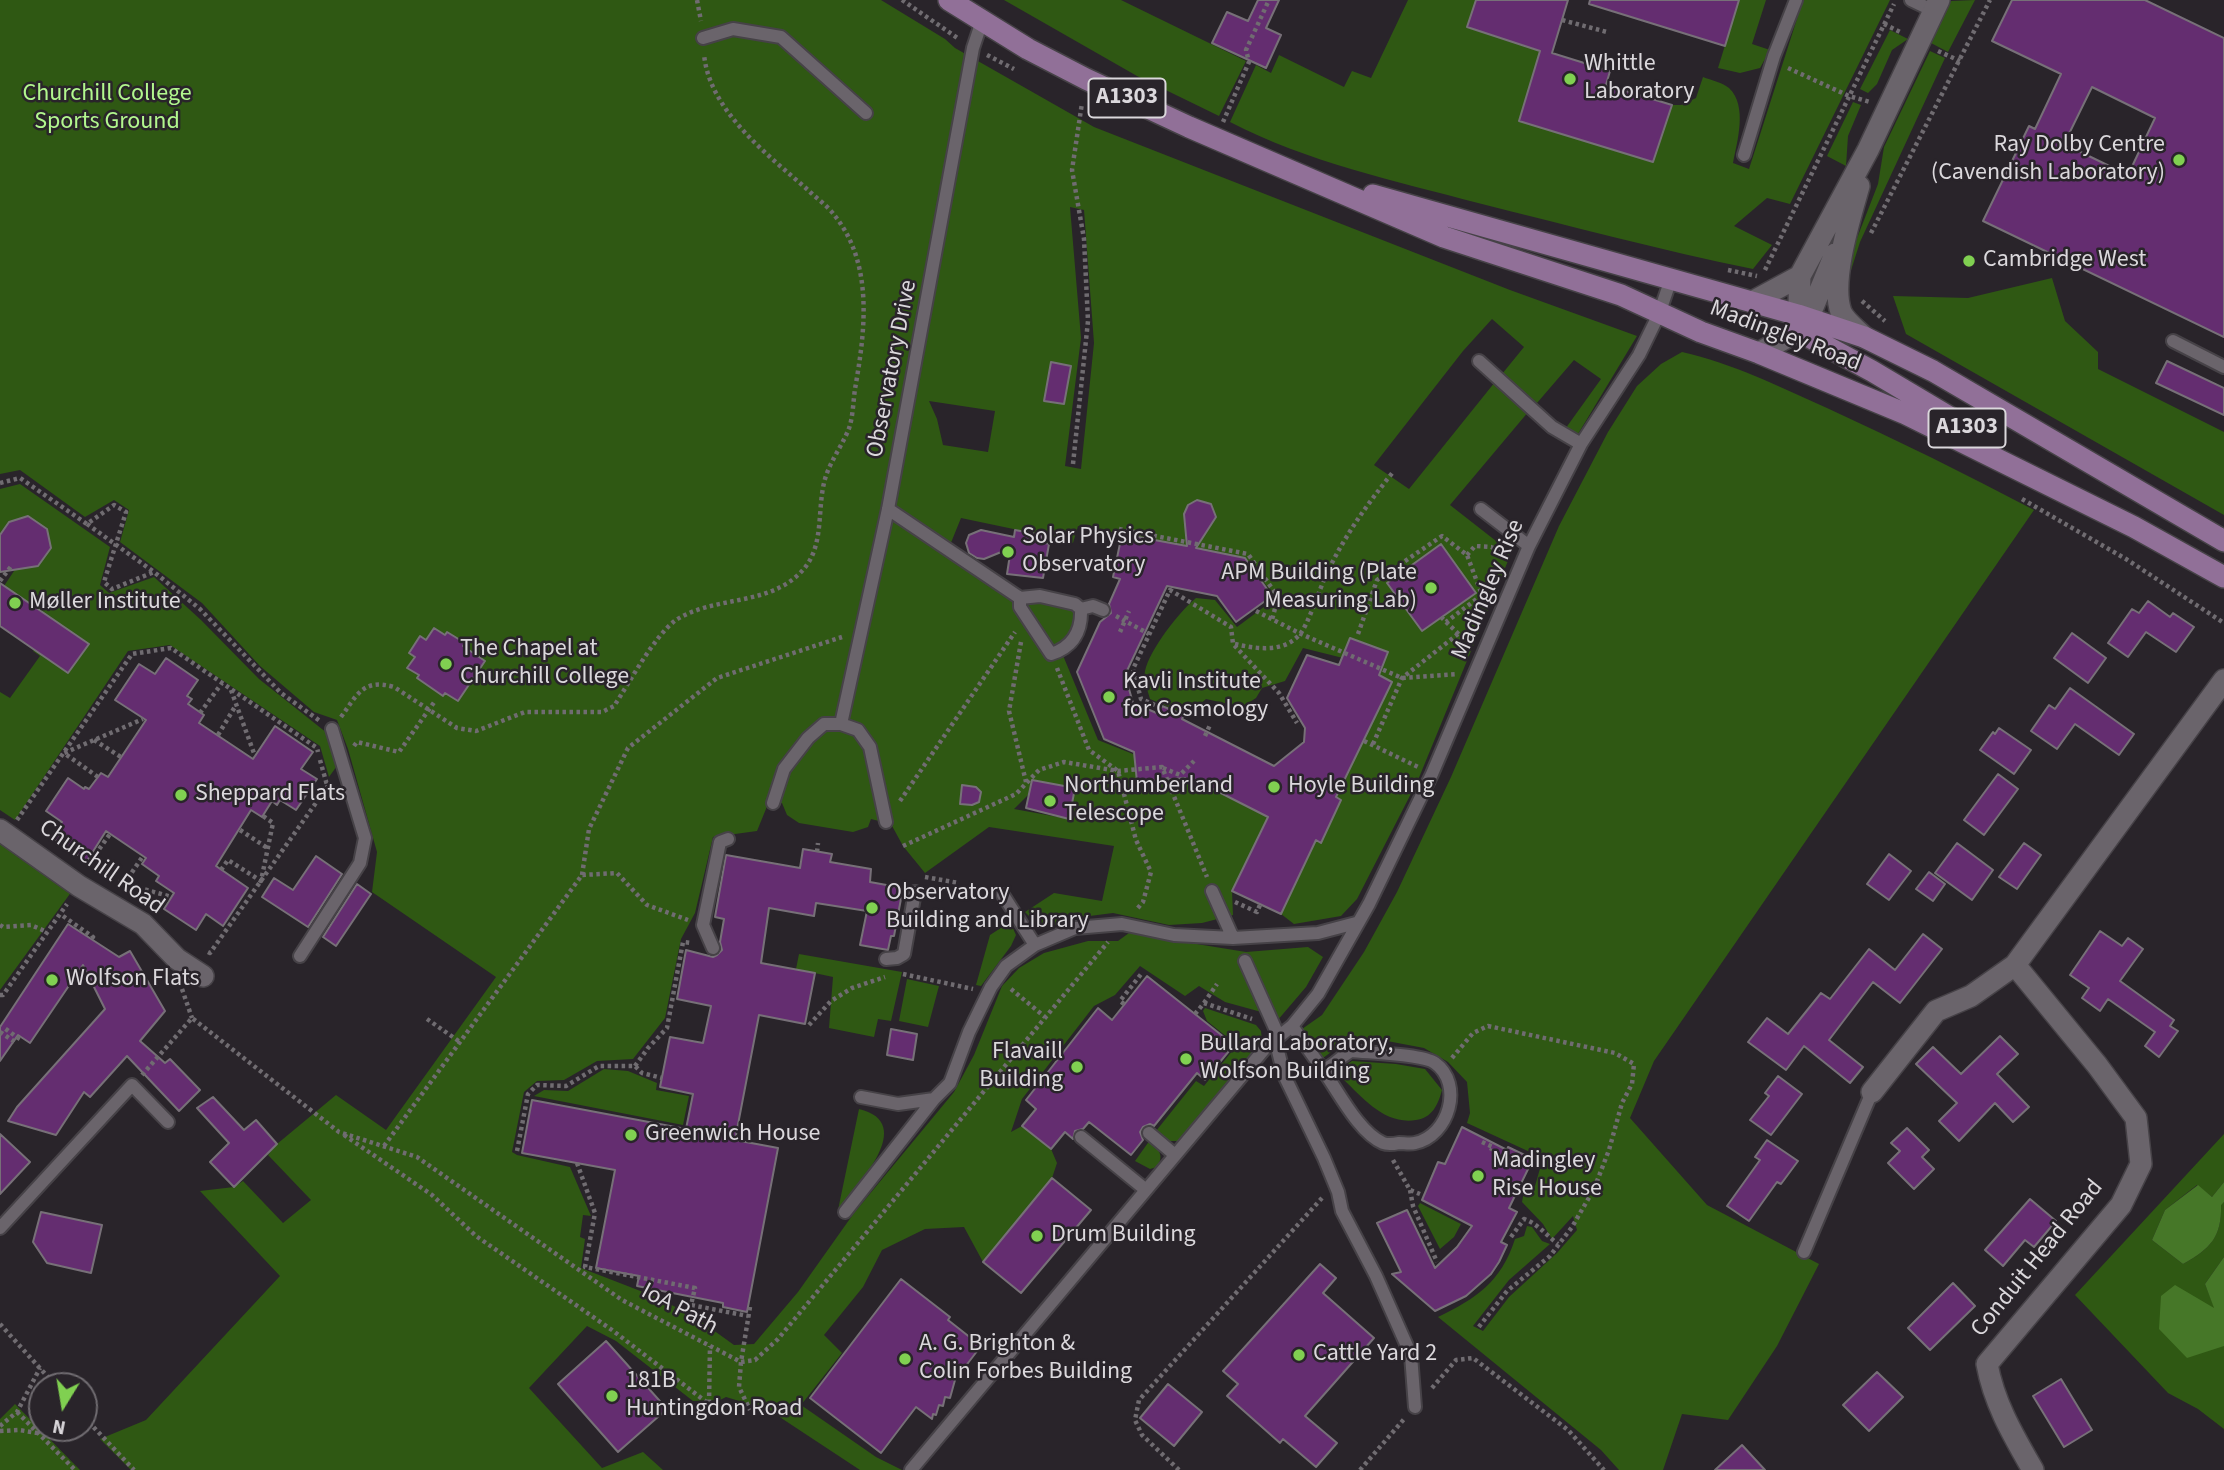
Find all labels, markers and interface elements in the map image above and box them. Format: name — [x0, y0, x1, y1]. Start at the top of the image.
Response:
place label: Whittle Laboratory — [1584, 51, 1695, 107]
marker: Whittle Laboratory — [1562, 71, 1578, 87]
road number: A1303 — [1088, 78, 1166, 118]
park label: Churchill College Sports Ground — [22, 81, 192, 137]
place label: Ray Dolby Centre (Cavendish Laboratory) — [1931, 132, 2165, 188]
marker: Ray Dolby Centre (Cavendish Laboratory) — [2171, 152, 2187, 168]
place label: Cambridge West — [1983, 247, 2146, 275]
marker: Cambridge West — [1961, 253, 1977, 269]
street label: Observatory Drive — [862, 278, 924, 460]
street label: Madingley Road — [1705, 295, 1865, 379]
road number: A1303 — [1928, 408, 2006, 448]
street label: Madingley Rise — [1447, 515, 1531, 665]
place label: Solar Physics Observatory — [1022, 524, 1154, 580]
marker: Solar Physics Observatory — [1000, 544, 1016, 560]
place label: APM Building (Plate Measuring Lab) — [1221, 560, 1417, 616]
marker: APM Building (Plate Measuring Lab) — [1423, 580, 1439, 596]
place label: Møller Institute — [29, 589, 181, 617]
marker: Møller Institute — [7, 595, 23, 611]
place label: The Chapel at Churchill College — [460, 636, 629, 692]
marker: The Chapel at Churchill College — [438, 656, 454, 672]
place label: Kavli Institute for Cosmology — [1123, 669, 1268, 725]
marker: Kavli Institute for Cosmology — [1101, 689, 1117, 705]
place label: Northumberland Telescope — [1064, 773, 1233, 829]
place label: Hoyle Building — [1288, 773, 1434, 801]
marker: Hoyle Building — [1266, 779, 1282, 795]
place label: Sheppard Flats — [195, 781, 345, 809]
marker: Sheppard Flats — [173, 787, 189, 803]
marker: Northumberland Telescope — [1042, 793, 1058, 809]
street label: Churchill Road — [33, 814, 169, 922]
place label: Observatory Building and Library — [886, 880, 1089, 936]
marker: Observatory Building and Library — [864, 900, 880, 916]
place label: Wolfson Flats — [66, 966, 200, 994]
marker: Wolfson Flats — [44, 972, 60, 988]
place label: Bullard Laboratory, Wolfson Building — [1200, 1031, 1393, 1087]
place label: Flavaill Building — [979, 1039, 1063, 1095]
marker: Bullard Laboratory, Wolfson Building — [1178, 1051, 1194, 1067]
marker: Flavaill Building — [1069, 1059, 1085, 1075]
place label: Greenwich House — [645, 1121, 820, 1149]
marker: Greenwich House — [623, 1127, 639, 1143]
place label: Madingley Rise House — [1492, 1148, 1602, 1204]
marker: Madingley Rise House — [1470, 1168, 1486, 1184]
street label: Conduit Head Road — [1966, 1175, 2110, 1343]
place label: Drum Building — [1051, 1222, 1195, 1250]
marker: Drum Building — [1029, 1228, 1045, 1244]
street label: IoA Path — [636, 1278, 722, 1342]
place label: A. G. Brighton & Colin Forbes Building — [919, 1331, 1132, 1387]
place label: Cattle Yard 2 — [1313, 1341, 1437, 1369]
marker: Cattle Yard 2 — [1291, 1347, 1307, 1363]
marker: A. G. Brighton & Colin Forbes Building — [897, 1351, 913, 1367]
place label: 181B Huntingdon Road — [626, 1368, 803, 1424]
north arrow — [28, 1372, 98, 1442]
marker: 181B Huntingdon Road — [604, 1388, 620, 1404]
text: N — [51, 1412, 68, 1441]

